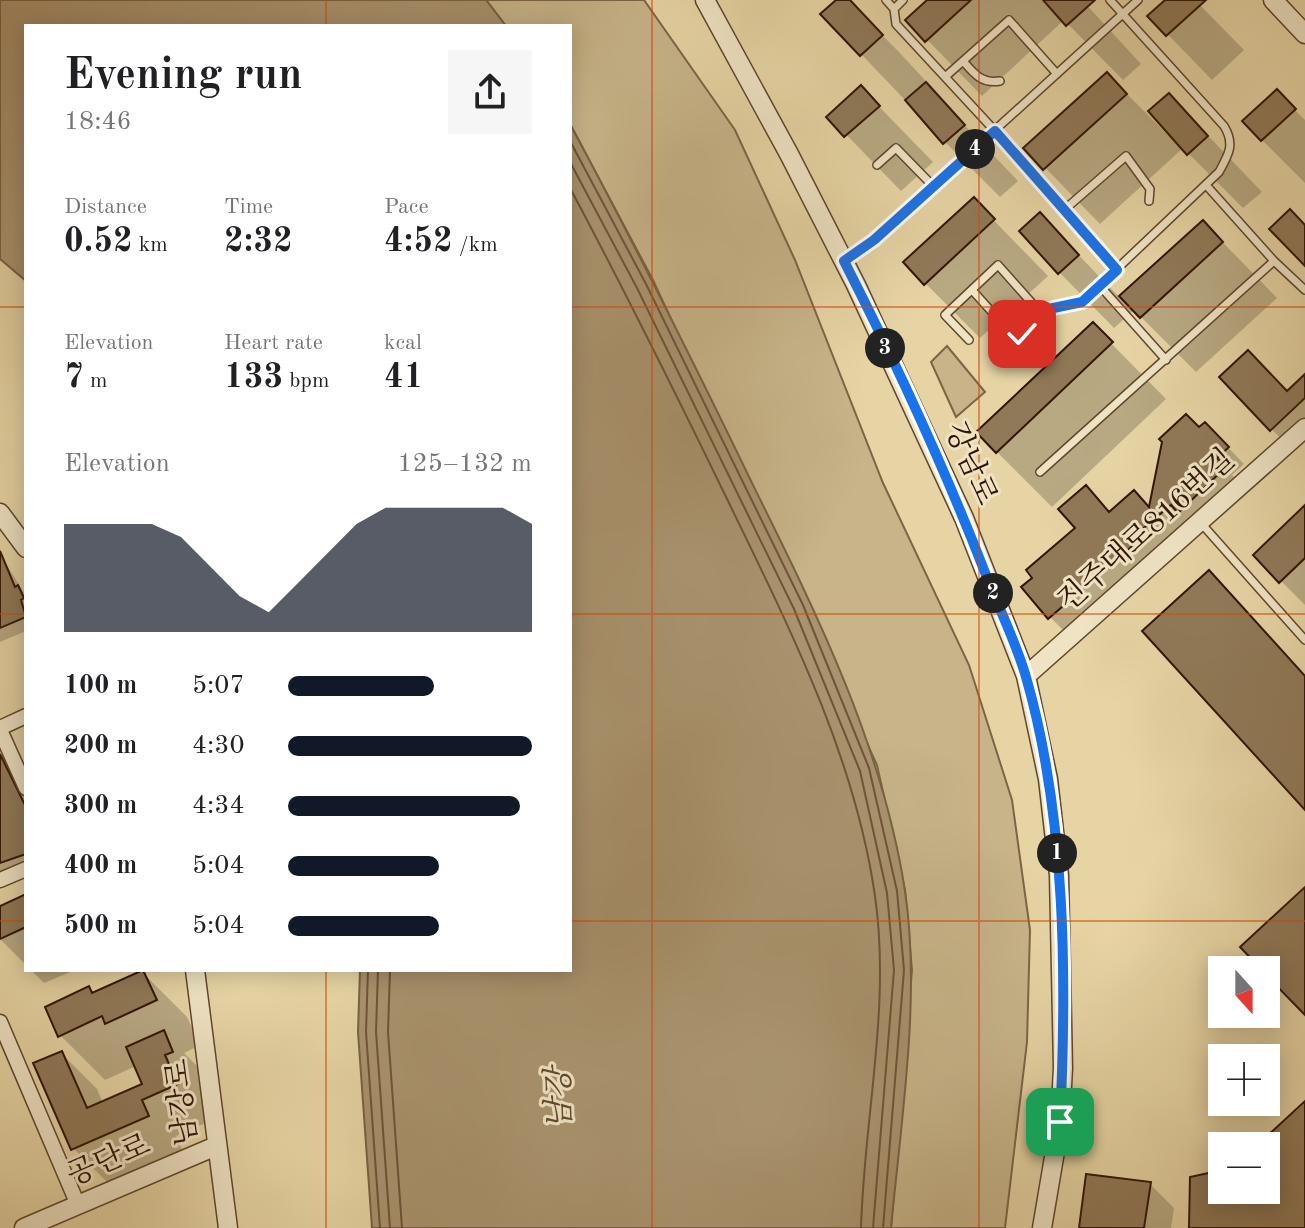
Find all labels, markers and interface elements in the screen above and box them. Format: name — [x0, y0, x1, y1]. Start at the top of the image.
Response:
button: share — [448, 50, 532, 134]
text: Evening run — [64, 54, 302, 98]
text: 18:46 — [64, 109, 132, 135]
pin: 4 — [955, 129, 995, 169]
text: 4 — [969, 138, 981, 160]
text: Distance — [64, 196, 147, 218]
text: Time — [224, 196, 273, 218]
text: Pace — [384, 196, 429, 218]
text: 0.52 — [64, 225, 133, 259]
text: 2:32 — [224, 225, 293, 259]
text: 4:52 — [384, 225, 453, 259]
text: km — [133, 234, 168, 256]
text: /km — [453, 234, 498, 256]
pin — [988, 300, 1056, 368]
icon: check — [1000, 312, 1044, 356]
pin: 3 — [865, 328, 905, 368]
text: Elevation — [64, 332, 154, 354]
text: Heart rate — [224, 332, 323, 354]
text: kcal — [384, 332, 422, 354]
text: 3 — [879, 337, 891, 359]
text: 7 — [64, 361, 84, 395]
text: 133 — [224, 361, 283, 395]
text: 41 — [384, 361, 423, 395]
text: m — [84, 370, 107, 392]
text: bpm — [283, 370, 329, 392]
street label: 강남로 — [939, 417, 1003, 510]
street label: 진주대로816번길 — [1052, 443, 1241, 618]
text: Elevation — [64, 451, 170, 477]
text: 125–132 m — [397, 451, 532, 477]
pin: 2 — [973, 573, 1013, 613]
text: 2 — [987, 582, 999, 604]
text: 100 m — [64, 673, 137, 699]
text: 5:07 — [192, 673, 245, 699]
text: 200 m — [64, 733, 137, 759]
text: 4:30 — [192, 733, 245, 759]
text: 300 m — [64, 793, 137, 819]
text: 4:34 — [192, 793, 245, 819]
pin: 1 — [1037, 833, 1077, 873]
text: 1 — [1051, 842, 1063, 864]
text: 400 m — [64, 853, 137, 879]
text: 5:04 — [192, 853, 245, 879]
text: 500 m — [64, 913, 137, 939]
text: 5:04 — [192, 913, 245, 939]
north arrow — [1208, 956, 1280, 1028]
map controls — [1208, 956, 1280, 1204]
button: + — [1208, 1044, 1280, 1116]
street label: 남강로 — [161, 1057, 203, 1147]
water label: 남강 — [540, 1064, 578, 1130]
pin — [1026, 1088, 1094, 1156]
icon: arrive — [1038, 1100, 1082, 1144]
street label: 공단로 — [62, 1128, 155, 1192]
button: − — [1208, 1132, 1280, 1204]

